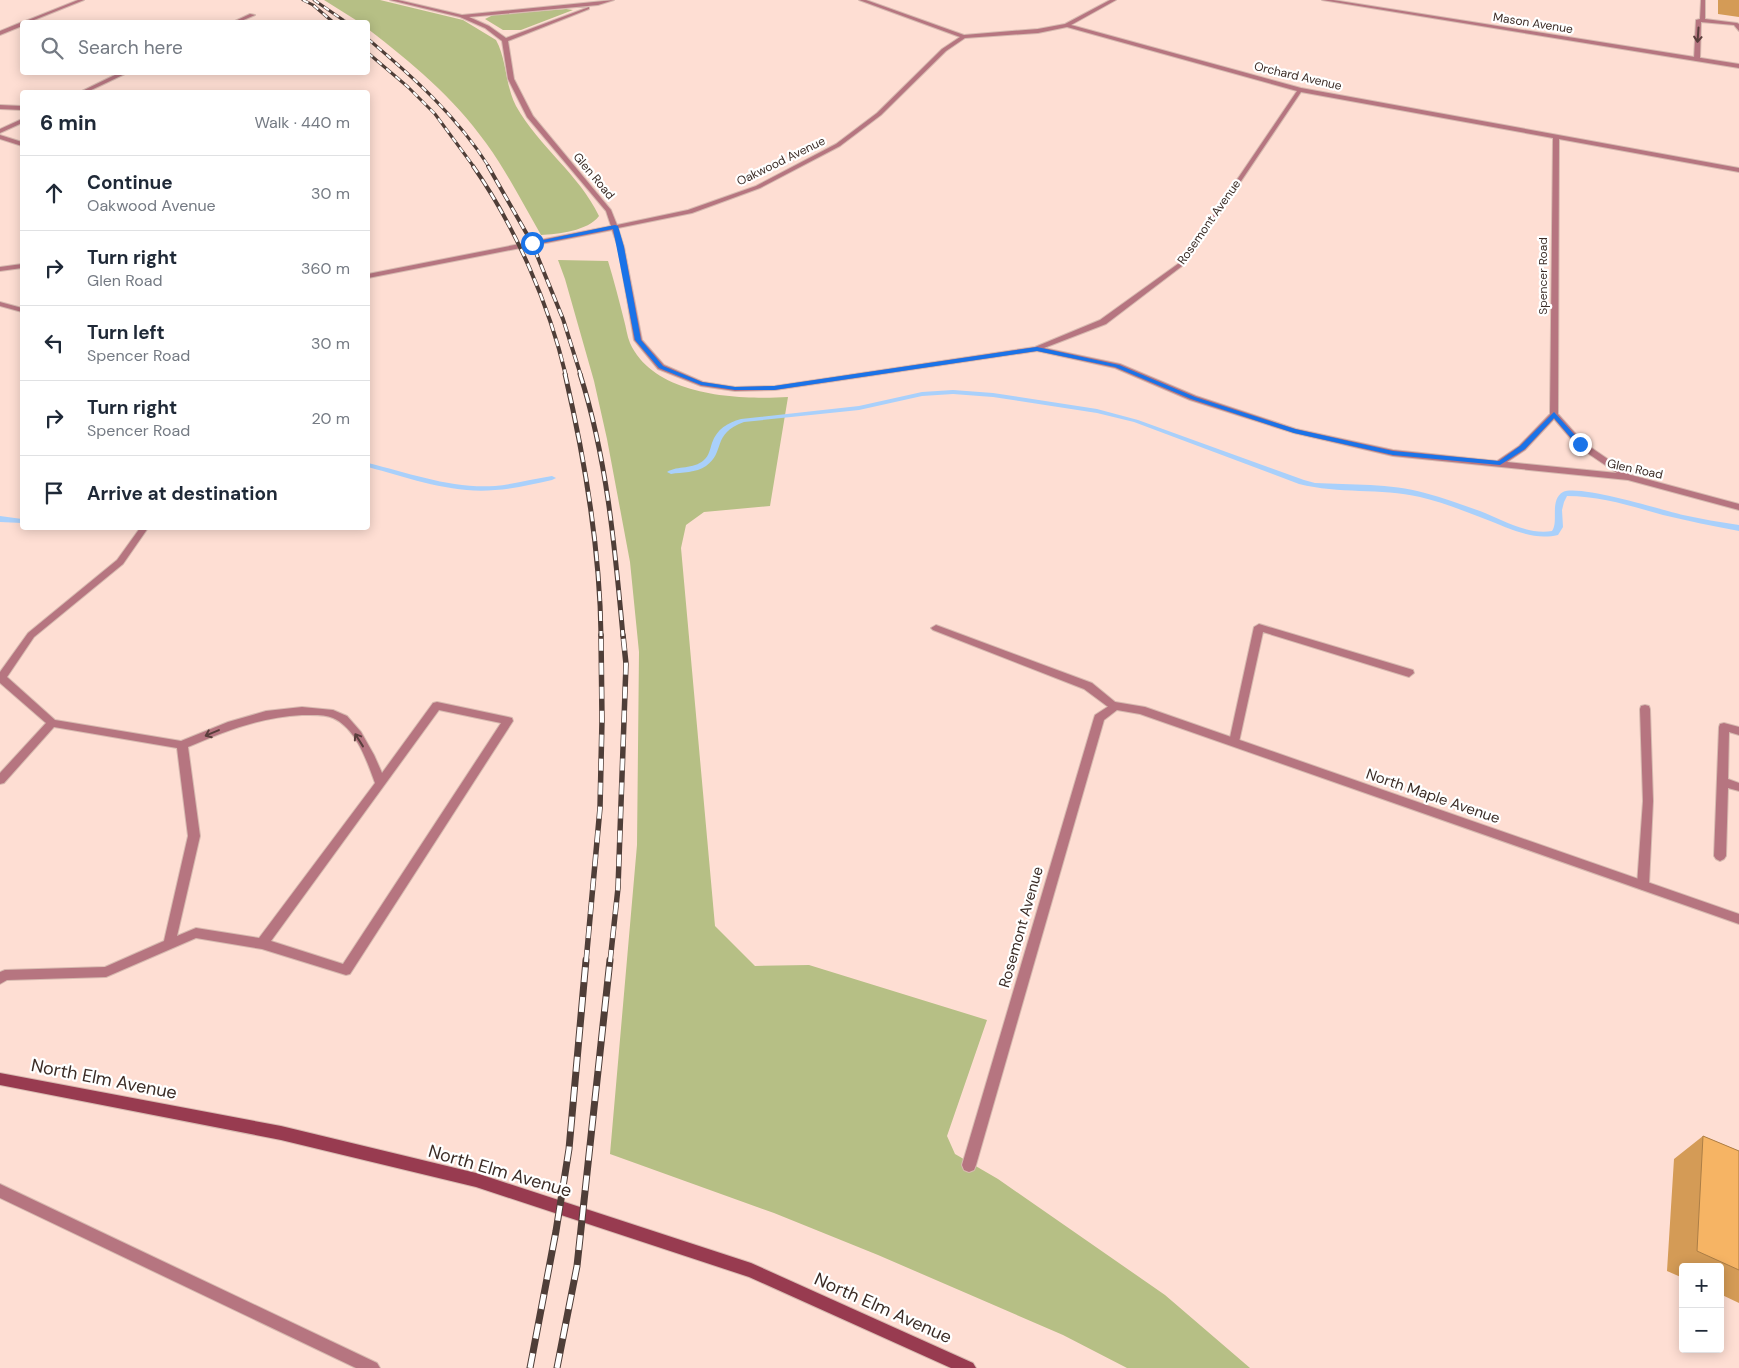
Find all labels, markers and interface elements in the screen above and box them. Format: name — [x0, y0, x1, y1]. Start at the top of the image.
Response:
street label: Mason Avenue — [1492, 9, 1574, 37]
search box — [20, 20, 370, 75]
one-way arrow — [1694, 27, 1703, 43]
icon: search — [38, 34, 66, 62]
text: Search here — [78, 35, 183, 60]
street label: Orchard Avenue — [1253, 58, 1344, 94]
text: 6 min — [40, 109, 97, 137]
text: Walk · 440 m — [254, 112, 350, 133]
street label: Oakwood Avenue — [734, 133, 828, 189]
street label: Glen Road — [570, 149, 618, 203]
text: Continue — [87, 170, 173, 195]
street label: Rosemont Avenue — [1174, 176, 1244, 268]
icon: ahead — [40, 179, 68, 207]
text: 30 m — [311, 183, 350, 204]
text: Oakwood Avenue — [87, 195, 216, 216]
route start — [521, 232, 544, 255]
street label: Spencer Road — [1535, 237, 1551, 315]
text: Turn right — [87, 245, 177, 270]
icon: right — [40, 254, 68, 282]
text: 360 m — [301, 258, 350, 279]
text: Glen Road — [87, 270, 162, 291]
text: Turn left — [87, 320, 165, 345]
icon: left — [40, 329, 68, 357]
text: 30 m — [311, 333, 350, 354]
text: Spencer Road — [87, 345, 190, 366]
text: Turn right — [87, 395, 177, 420]
icon: right — [40, 404, 68, 432]
text: 20 m — [311, 408, 350, 429]
text: Spencer Road — [87, 420, 190, 441]
route end — [1569, 433, 1592, 456]
street label: Glen Road — [1606, 455, 1664, 483]
icon: arrive — [40, 479, 68, 507]
text: Arrive at destination — [87, 481, 278, 506]
one-way arrow — [205, 728, 220, 738]
one-way arrow — [354, 733, 364, 747]
street label: North Maple Avenue — [1363, 764, 1503, 828]
street label: Rosemont Avenue — [994, 864, 1048, 990]
street label: North Elm Avenue — [29, 1053, 179, 1105]
street label: North Elm Avenue — [425, 1139, 575, 1203]
map controls — [1679, 1263, 1724, 1353]
button: + — [1679, 1263, 1724, 1308]
street label: North Elm Avenue — [810, 1267, 956, 1349]
button: − — [1679, 1308, 1724, 1353]

